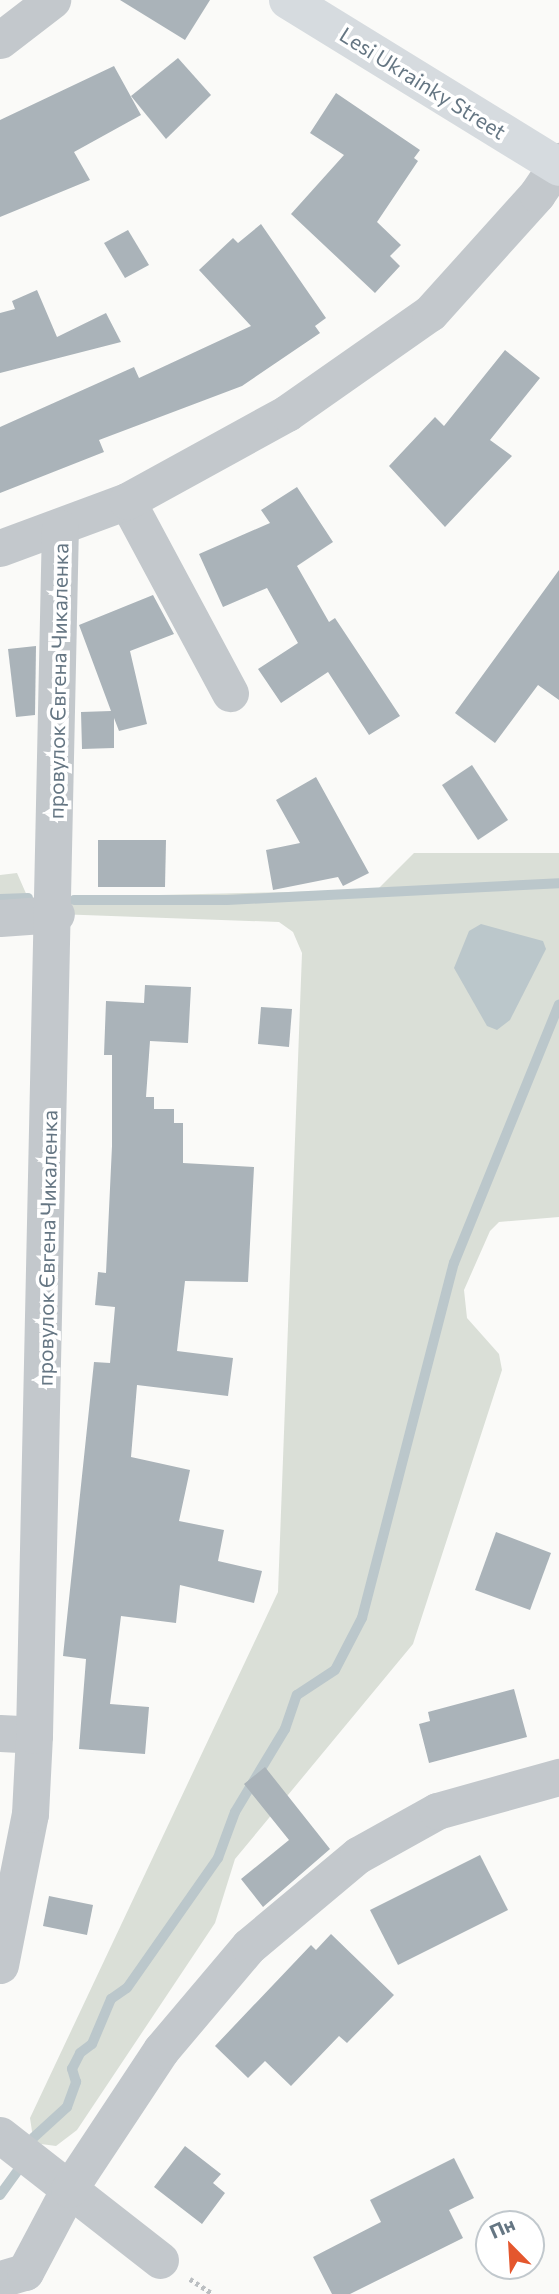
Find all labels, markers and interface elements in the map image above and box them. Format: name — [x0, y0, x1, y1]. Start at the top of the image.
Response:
street label: Lesi Ukrainky Street — [335, 22, 511, 144]
street label: провулок Євгена Чикаленка — [43, 543, 73, 819]
street label: провулок Євгена Чикаленка — [32, 1110, 62, 1386]
north arrow — [475, 2210, 545, 2280]
text: Пн — [486, 2212, 518, 2243]

